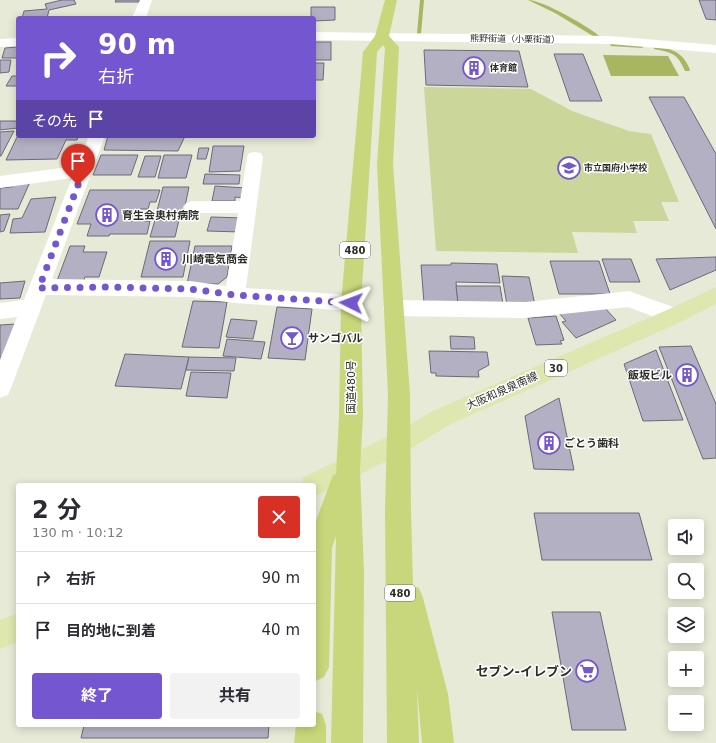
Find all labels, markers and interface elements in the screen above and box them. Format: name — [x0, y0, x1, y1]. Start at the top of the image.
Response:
text: 90 m — [98, 28, 176, 61]
icon: right — [32, 32, 84, 84]
street label: 熊野街道（小栗街道） — [470, 33, 560, 45]
building icon: 体育館 — [461, 55, 487, 81]
place label: 体育館 — [489, 63, 517, 73]
text: 右折 — [98, 66, 134, 87]
icon: arrive — [85, 108, 107, 130]
text: その先 — [32, 112, 77, 130]
pin — [61, 144, 95, 185]
icon: arrive — [67, 150, 89, 172]
school or university icon: 市立国府小学校 — [556, 155, 582, 181]
place label: 市立国府小学校 — [584, 163, 648, 173]
building icon: 育生会奥村病院 — [94, 202, 120, 228]
place label: 育生会奥村病院 — [122, 209, 199, 222]
road number: 480 — [340, 242, 370, 258]
building icon: 川崎電気商会 — [153, 246, 179, 272]
place label: 川崎電気商会 — [182, 253, 248, 266]
position arrow — [330, 282, 372, 324]
bar icon: サンゴバル — [279, 325, 305, 351]
place label: サンゴバル — [308, 332, 363, 345]
street label: 国道480号 — [345, 360, 358, 414]
road number: 30 — [545, 360, 567, 376]
building icon: 飯坂ビル — [674, 362, 700, 388]
street label: 大阪和泉泉南線 — [464, 369, 540, 413]
place label: 飯坂ビル — [627, 369, 672, 382]
building icon: ごとう歯科 — [536, 430, 562, 456]
place label: ごとう歯科 — [564, 437, 619, 450]
text: 2 分 — [32, 496, 81, 524]
button: close — [258, 496, 300, 538]
map controls — [668, 519, 704, 731]
button: sound — [668, 519, 704, 555]
text: 130 m · 10:12 — [32, 525, 123, 540]
button: search — [668, 563, 704, 599]
icon: right — [32, 567, 54, 589]
text: 90 m — [262, 569, 300, 587]
text: 右折 — [66, 570, 96, 588]
road number: 480 — [385, 585, 415, 601]
button: layers — [668, 607, 704, 643]
icon: arrive — [32, 619, 54, 641]
text: 40 m — [262, 621, 300, 639]
text: 目的地に到着 — [66, 622, 156, 640]
button: + — [668, 651, 704, 687]
supermarket icon: セブン-イレブン — [574, 658, 600, 684]
place label: セブン-イレブン — [476, 664, 572, 679]
button: 終了 — [32, 673, 162, 719]
button: 共有 — [170, 673, 300, 719]
button: − — [668, 695, 704, 731]

